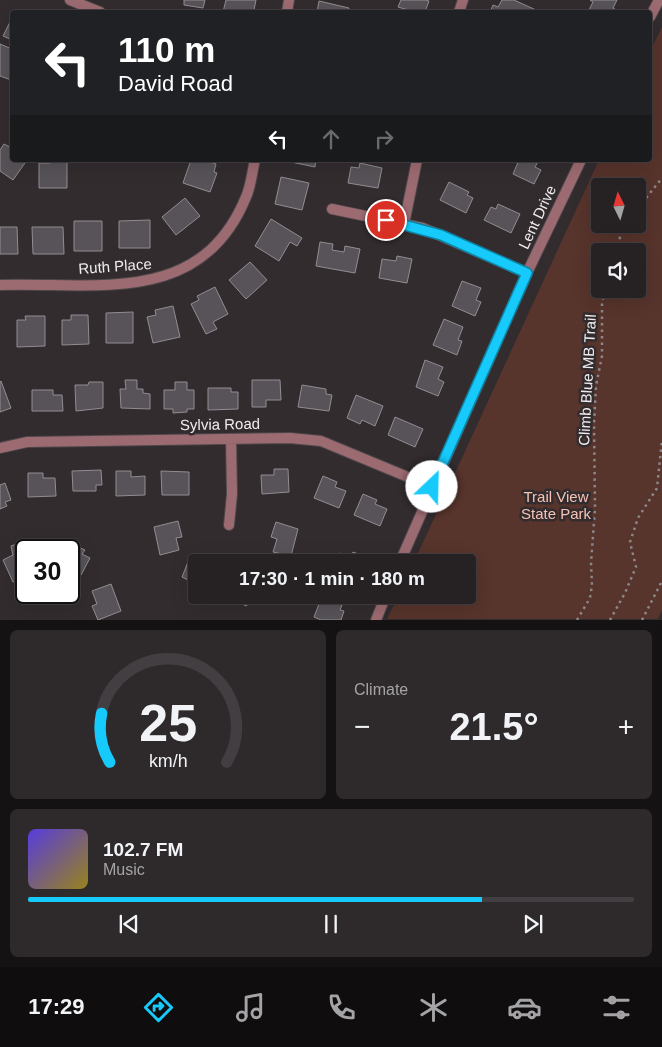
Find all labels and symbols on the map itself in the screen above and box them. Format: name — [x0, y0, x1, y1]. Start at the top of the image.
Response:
north arrow — [591, 178, 646, 232]
street label: Lent Drive — [515, 182, 559, 252]
pin — [365, 199, 407, 241]
street label: Ruth Place — [78, 255, 152, 277]
street label: Climb Blue MB Trail — [575, 314, 599, 446]
street label: Sylvia Road — [180, 415, 260, 433]
position arrow — [405, 460, 457, 512]
park label: Trail View State Park — [521, 488, 592, 522]
speed limit sign: 30 — [15, 539, 80, 604]

